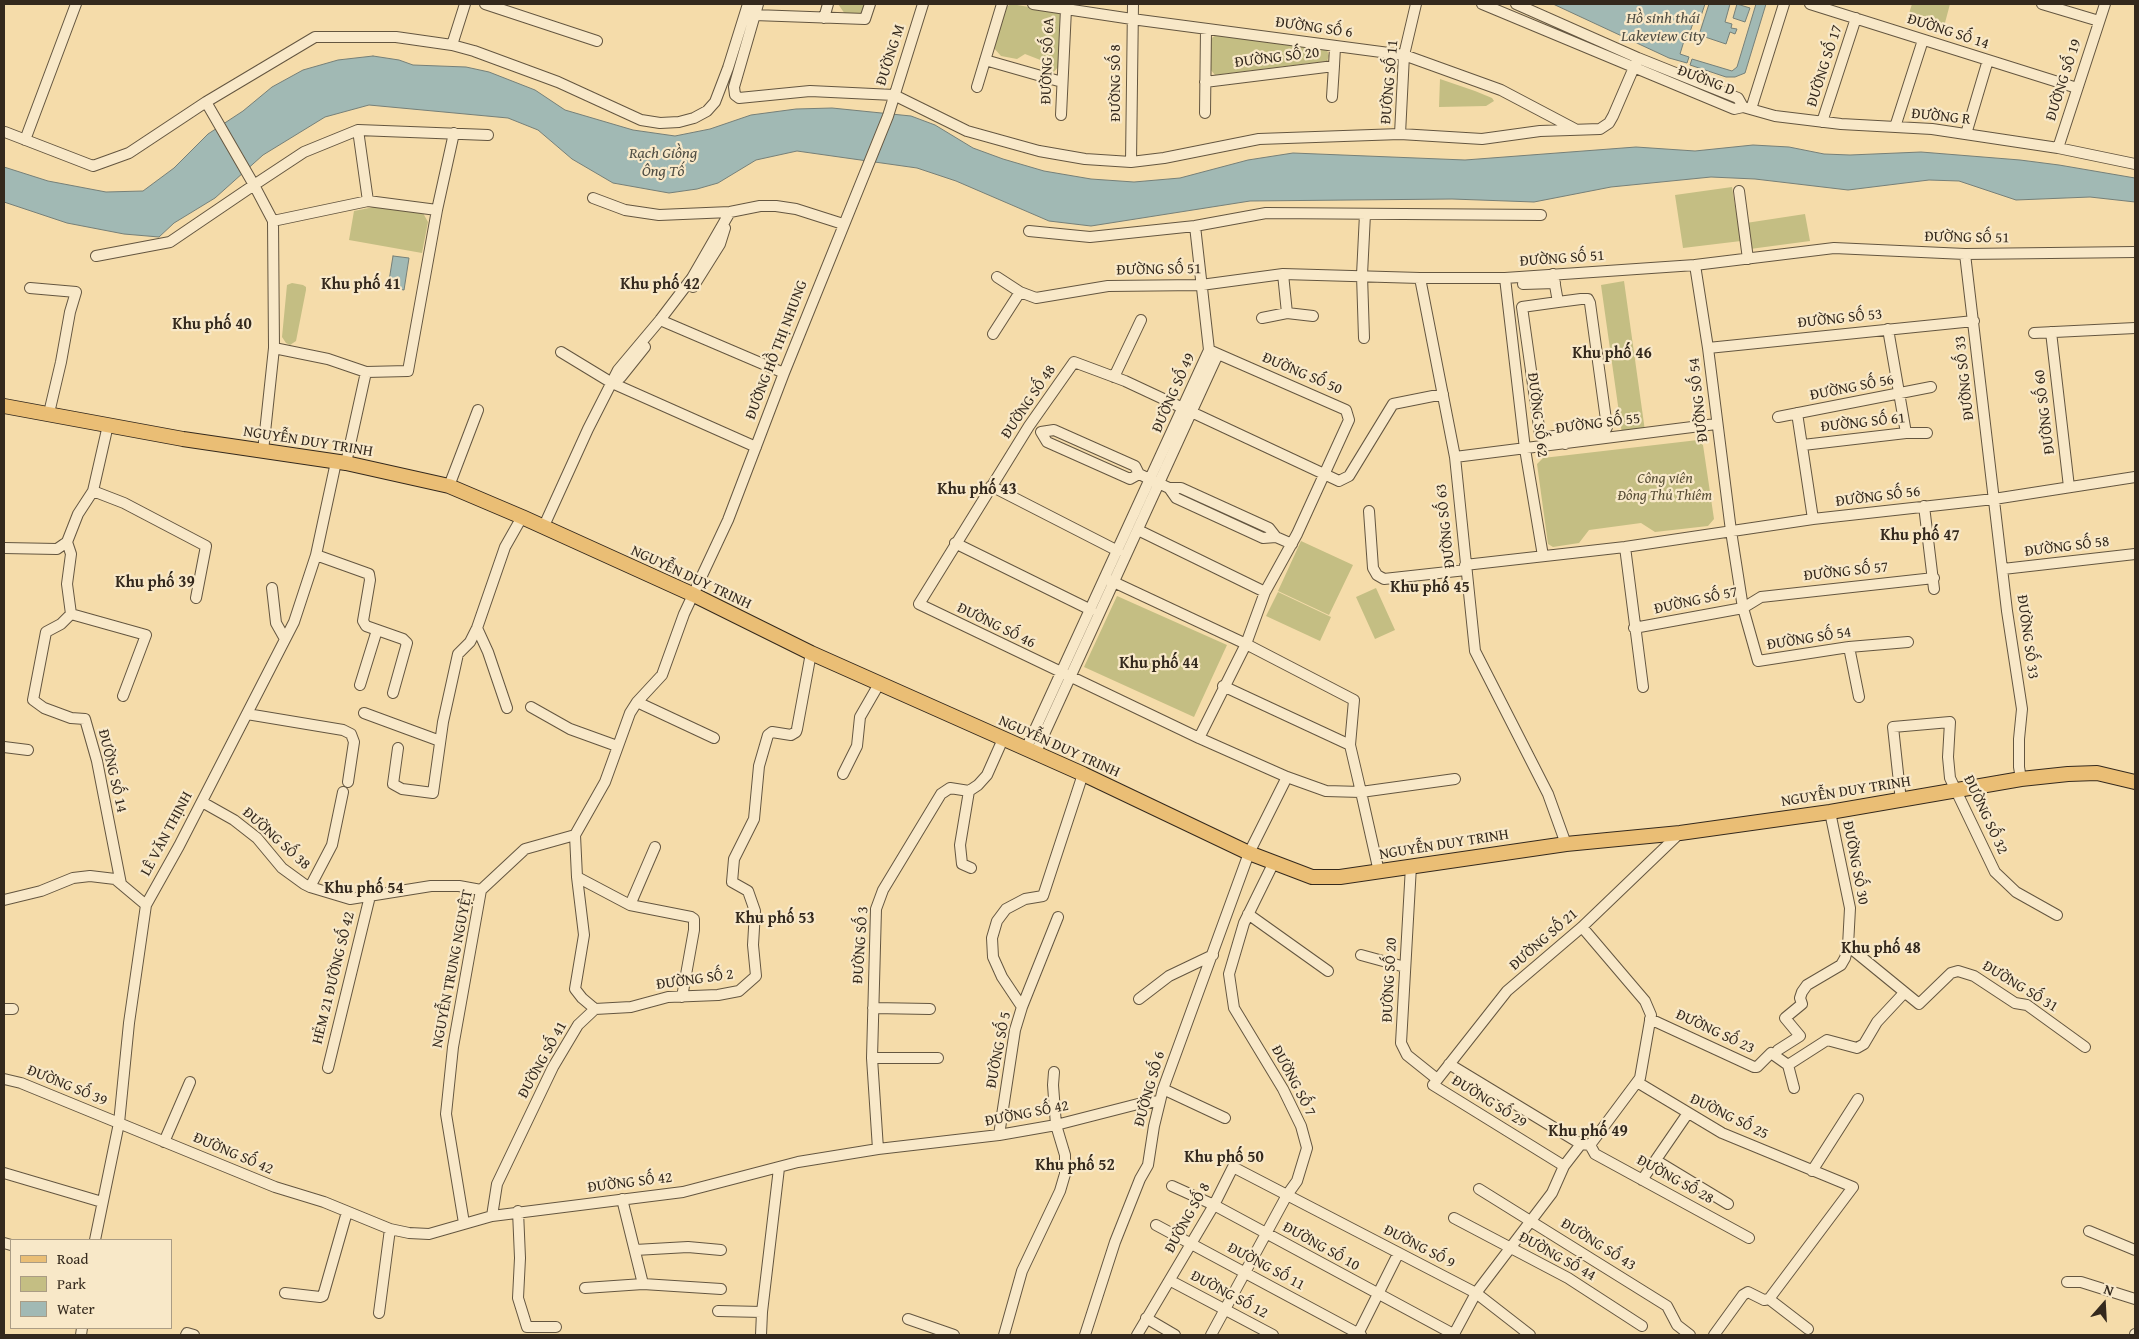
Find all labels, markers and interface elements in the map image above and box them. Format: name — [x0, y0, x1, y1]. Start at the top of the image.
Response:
water label: Hồ sinh thái Lakeview City — [1621, 9, 1705, 47]
street label: ĐƯỜNG SỐ 14 — [1905, 10, 1991, 54]
street label: ĐƯỜNG SỐ 6 — [1274, 14, 1354, 42]
street label: ĐƯỜNG SỐ 6A — [1037, 17, 1059, 105]
street label: ĐƯỜNG M — [873, 22, 909, 88]
street label: ĐƯỜNG SỐ 17 — [1803, 23, 1847, 109]
street label: ĐƯỜNG SỐ 19 — [2042, 37, 2086, 123]
street label: ĐƯỜNG SỐ 11 — [1377, 39, 1403, 125]
street label: ĐƯỜNG SỐ 8 — [1107, 44, 1125, 122]
street label: ĐƯỜNG SỐ 20 — [1234, 44, 1320, 72]
street label: ĐƯỜNG D — [1675, 62, 1737, 100]
street label: ĐƯỜNG R — [1911, 105, 1971, 129]
water label: Rạch Giồng Ông Tố — [629, 144, 697, 182]
street label: ĐƯỜNG SỐ 51 — [1924, 228, 2010, 248]
street label: ĐƯỜNG SỐ 51 — [1519, 247, 1605, 271]
street label: ĐƯỜNG SỐ 51 — [1116, 260, 1202, 280]
district label: Khu phố 41 — [321, 275, 401, 295]
district label: Khu phố 42 — [620, 275, 700, 295]
street label: ĐƯỜNG HỒ THỊ NHUNG — [742, 278, 812, 422]
street label: ĐƯỜNG SỐ 53 — [1797, 306, 1883, 332]
district label: Khu phố 40 — [172, 315, 252, 335]
street label: ĐƯỜNG SỐ 33 — [1952, 335, 1978, 421]
district label: Khu phố 46 — [1572, 344, 1652, 364]
street label: ĐƯỜNG SỐ 50 — [1259, 349, 1345, 399]
street label: ĐƯỜNG SỐ 49 — [1149, 351, 1199, 435]
street label: ĐƯỜNG SỐ 54 — [1686, 357, 1712, 443]
street label: ĐƯỜNG SỐ 48 — [998, 362, 1060, 442]
street label: ĐƯỜNG SỐ 60 — [2031, 369, 2059, 455]
street label: ĐƯỜNG SỐ 56 — [1809, 371, 1895, 405]
street label: ĐƯỜNG SỐ 62 — [1523, 372, 1551, 458]
street label: ĐƯỜNG SỐ 55 — [1555, 410, 1641, 438]
street label: ĐƯỜNG SỐ 61 — [1820, 410, 1906, 436]
street label: NGUYỄN DUY TRINH — [242, 423, 374, 461]
park label: Công viên Đông Thủ Thiêm — [1618, 470, 1712, 505]
district label: Khu phố 43 — [937, 480, 1017, 500]
street label: ĐƯỜNG SỐ 63 — [1433, 483, 1459, 569]
street label: ĐƯỜNG SỐ 56 — [1835, 483, 1921, 511]
district label: Khu phố 47 — [1880, 526, 1960, 546]
street label: ĐƯỜNG SỐ 58 — [2024, 533, 2110, 561]
street label: NGUYỄN DUY TRINH — [628, 542, 754, 614]
street label: ĐƯỜNG SỐ 57 — [1803, 559, 1889, 585]
district label: Khu phố 39 — [115, 573, 195, 593]
district label: Khu phố 45 — [1390, 578, 1470, 598]
street label: ĐƯỜNG SỐ 57 — [1653, 583, 1739, 619]
street label: ĐƯỜNG SỐ 33 — [2012, 594, 2042, 680]
street label: ĐƯỜNG SỐ 46 — [954, 599, 1038, 653]
street label: ĐƯỜNG SỐ 54 — [1766, 623, 1852, 655]
district label: Khu phố 44 — [1119, 654, 1199, 674]
street label: NGUYỄN DUY TRINH — [996, 712, 1122, 782]
street label: ĐƯỜNG SỐ 14 — [94, 728, 130, 814]
street label: NGUYỄN DUY TRINH — [1780, 773, 1912, 811]
street label: ĐƯỜNG SỐ 32 — [1959, 773, 2011, 857]
street label: LÊ VĂN THỊNH — [137, 789, 197, 879]
street label: ĐƯỜNG SỐ 38 — [238, 804, 314, 874]
street label: ĐƯỜNG SỐ 30 — [1838, 820, 1872, 906]
street label: NGUYỄN DUY TRINH — [1378, 826, 1510, 864]
district label: Khu phố 54 — [324, 879, 404, 899]
street label: NGUYỄN TRUNG NGUYỆT — [429, 888, 477, 1050]
street label: ĐƯỜNG SỐ 21 — [1506, 905, 1582, 975]
street label: ĐƯỜNG SỐ 3 — [849, 906, 873, 984]
district label: Khu phố 53 — [735, 909, 815, 929]
street label: HẺM 21 ĐƯỜNG SỐ 42 — [309, 910, 359, 1046]
street label: ĐƯỜNG SỐ 20 — [1379, 937, 1401, 1023]
district label: Khu phố 48 — [1841, 939, 1921, 959]
street label: ĐƯỜNG SỐ 31 — [1979, 957, 2061, 1017]
street label: ĐƯỜNG SỐ 2 — [655, 966, 735, 994]
street label: ĐƯỜNG SỐ 23 — [1673, 1006, 1757, 1058]
street label: ĐƯỜNG SỐ 5 — [983, 1010, 1015, 1090]
street label: ĐƯỜNG SỐ 41 — [515, 1019, 571, 1101]
street label: ĐƯỜNG SỐ 7 — [1267, 1042, 1319, 1120]
street label: ĐƯỜNG SỐ 6 — [1131, 1049, 1169, 1129]
street label: ĐƯỜNG SỐ 39 — [24, 1062, 110, 1110]
street label: ĐƯỜNG SỐ 29 — [1448, 1072, 1530, 1132]
street label: ĐƯỜNG SỐ 25 — [1687, 1090, 1771, 1144]
street label: ĐƯỜNG SỐ 42 — [984, 1097, 1070, 1131]
district label: Khu phố 49 — [1548, 1122, 1628, 1142]
street label: ĐƯỜNG SỐ 42 — [190, 1129, 276, 1179]
district label: Khu phố 50 — [1184, 1148, 1264, 1168]
street label: ĐƯỜNG SỐ 28 — [1634, 1152, 1716, 1208]
district label: Khu phố 52 — [1035, 1156, 1115, 1176]
street label: ĐƯỜNG SỐ 42 — [587, 1169, 673, 1197]
street label: ĐƯỜNG SỐ 8 — [1161, 1180, 1215, 1256]
street label: ĐƯỜNG SỐ 43 — [1557, 1215, 1639, 1275]
street label: ĐƯỜNG SỐ 10 — [1280, 1219, 1362, 1275]
street label: ĐƯỜNG SỐ 9 — [1380, 1221, 1458, 1273]
street label: ĐƯỜNG SỐ 44 — [1516, 1229, 1598, 1285]
legend — [10, 1239, 172, 1329]
street label: ĐƯỜNG SỐ 11 — [1224, 1239, 1308, 1295]
text: Road — [57, 1248, 88, 1269]
street label: ĐƯỜNG SỐ 12 — [1187, 1267, 1271, 1323]
text: Park — [57, 1273, 86, 1294]
north arrow — [2079, 1279, 2129, 1329]
text: N — [2101, 1279, 2117, 1301]
text: Water — [57, 1298, 95, 1319]

